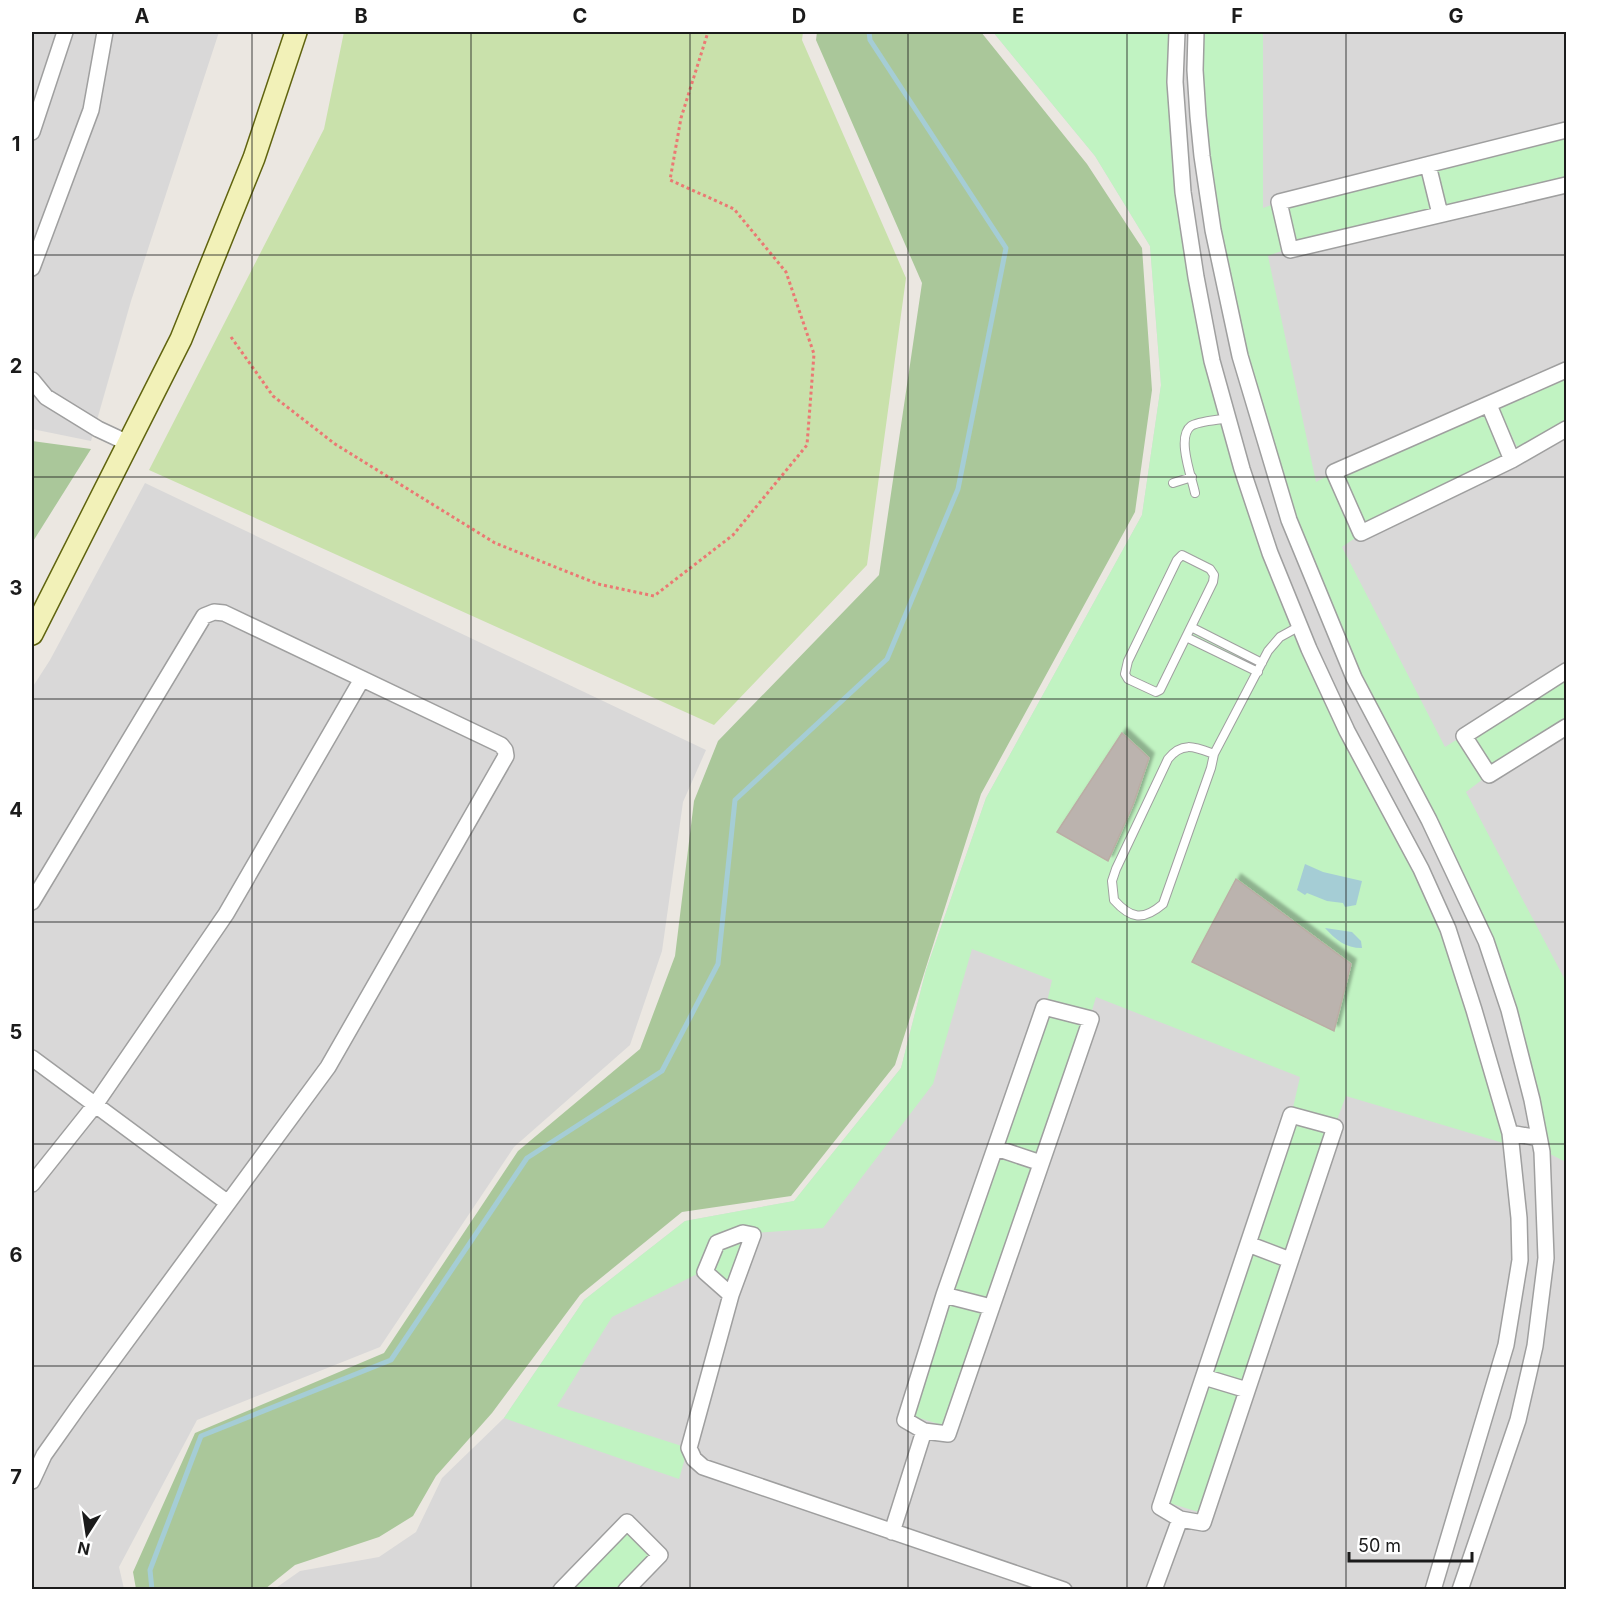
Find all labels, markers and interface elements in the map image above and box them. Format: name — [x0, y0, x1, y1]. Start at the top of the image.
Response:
text: A — [135, 4, 150, 28]
text: B — [354, 4, 368, 28]
text: C — [573, 4, 587, 28]
text: D — [792, 4, 806, 28]
text: E — [1012, 4, 1024, 28]
text: F — [1231, 4, 1243, 28]
text: G — [1448, 4, 1464, 28]
text: 1 — [12, 132, 20, 156]
text: 2 — [10, 354, 22, 378]
text: 3 — [10, 576, 22, 600]
text: 4 — [9, 798, 23, 822]
text: 5 — [10, 1020, 22, 1044]
text: 6 — [10, 1243, 23, 1267]
text: 7 — [10, 1465, 22, 1489]
north arrow — [57, 1504, 117, 1564]
scale bar — [1349, 1525, 1472, 1563]
text: 50 m — [1358, 1535, 1401, 1556]
text: N — [76, 1538, 92, 1560]

